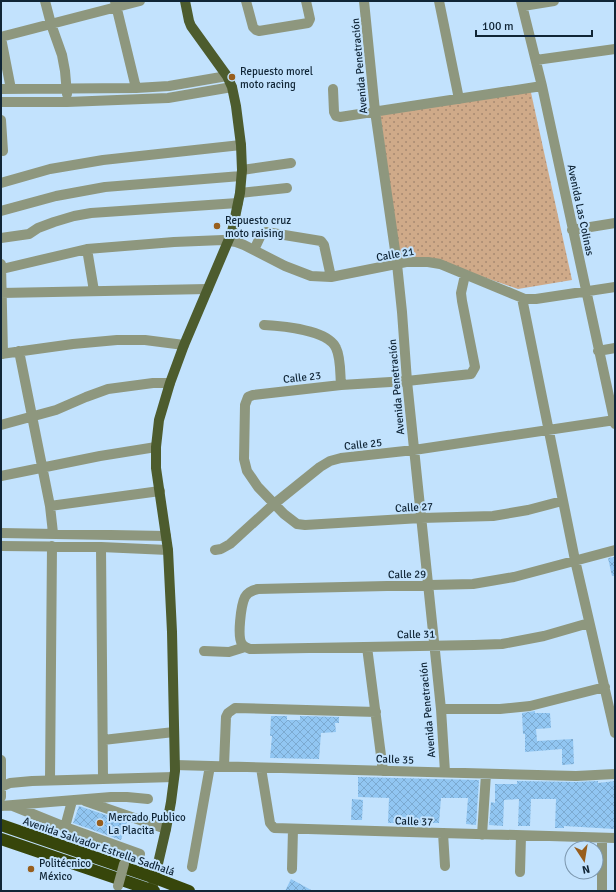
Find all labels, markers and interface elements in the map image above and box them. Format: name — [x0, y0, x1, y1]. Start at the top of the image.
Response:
scale bar — [476, 12, 592, 38]
street label: Avenida Penetración — [349, 18, 370, 114]
text: 100 m — [482, 19, 514, 34]
place label: Repuesto morel moto racing — [240, 65, 313, 91]
marker: Repuesto morel moto racing — [227, 72, 237, 82]
street label: Avenida Las Colinas — [564, 163, 597, 257]
place label: Repuesto cruz moto raising — [225, 214, 291, 240]
marker: Repuesto cruz moto raising — [212, 221, 222, 231]
street label: Calle 21 — [375, 245, 415, 264]
street label: Avenida Penetración — [386, 339, 407, 435]
street label: Calle 23 — [282, 369, 322, 386]
street label: Calle 25 — [343, 436, 383, 453]
street label: Calle 27 — [395, 500, 433, 515]
street label: Calle 29 — [388, 568, 426, 581]
street label: Calle 31 — [397, 628, 435, 641]
street label: Avenida Penetración — [417, 662, 438, 758]
street label: Calle 35 — [376, 752, 414, 767]
place label: Mercado Publico La Placita — [108, 811, 186, 837]
street label: Avenida Salvador Estrella Sadhalá — [21, 814, 177, 879]
street label: Calle 37 — [395, 814, 433, 829]
marker: Mercado Publico La Placita — [95, 818, 105, 828]
north arrow — [564, 840, 604, 880]
place label: Politécnico México — [39, 857, 91, 883]
text: N — [581, 862, 591, 876]
marker: Politécnico México — [26, 864, 36, 874]

